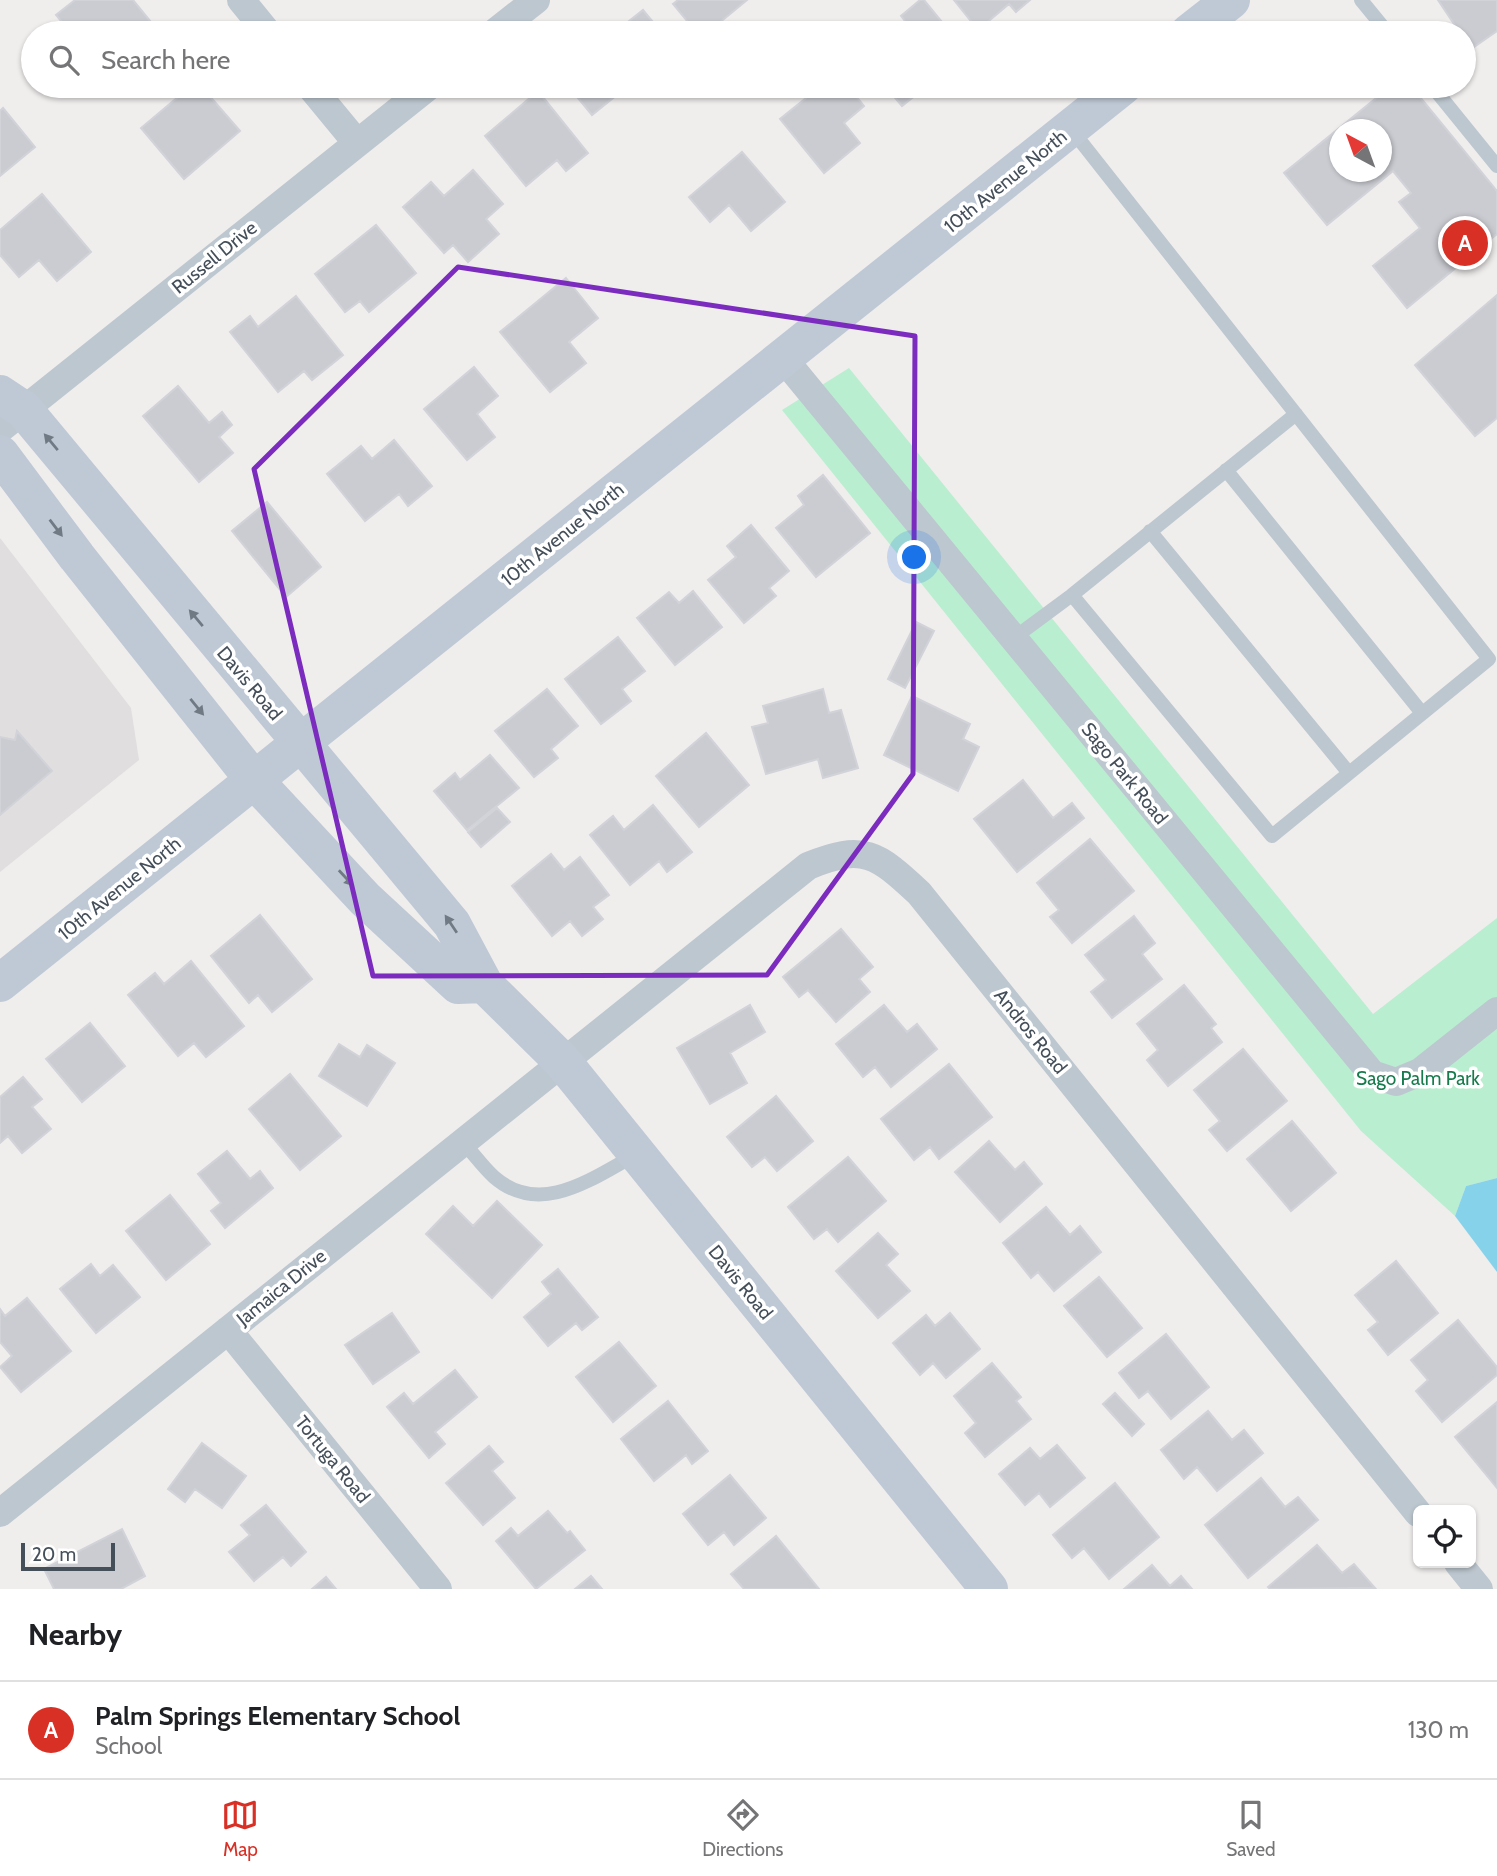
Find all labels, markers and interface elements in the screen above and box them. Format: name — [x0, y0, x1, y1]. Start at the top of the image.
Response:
search box — [21, 21, 1476, 98]
icon: search — [45, 41, 83, 79]
text: Search here — [101, 44, 230, 76]
north arrow — [1329, 119, 1392, 182]
street label: 10th Avenue North — [939, 125, 1071, 238]
street label: Russell Drive — [167, 216, 262, 299]
pin: A — [1442, 217, 1488, 269]
one-way arrow — [44, 434, 59, 451]
street label: 10th Avenue North — [496, 478, 628, 591]
one-way arrow — [48, 519, 62, 537]
your location — [897, 540, 931, 574]
one-way arrow — [189, 609, 204, 626]
street label: Davis Road — [212, 642, 287, 725]
one-way arrow — [189, 697, 204, 715]
street label: Sago Park Road — [1077, 718, 1173, 829]
street label: 10th Avenue North — [53, 832, 185, 945]
one-way arrow — [338, 869, 354, 887]
one-way arrow — [444, 915, 458, 933]
street label: Andros Road — [989, 984, 1072, 1078]
park label: Sago Palm Park — [1356, 1067, 1480, 1090]
street label: Davis Road — [704, 1240, 778, 1324]
street label: Jamaica Drive — [231, 1244, 331, 1331]
street label: Tortuga Road — [290, 1411, 375, 1508]
map controls — [1413, 1505, 1476, 1568]
button: locate — [1413, 1505, 1476, 1568]
scale bar — [21, 1540, 116, 1572]
text: 20 m — [32, 1543, 76, 1566]
text: Nearby — [28, 1616, 122, 1653]
text: Palm Springs Elementary School — [95, 1700, 460, 1732]
text: A — [44, 1716, 58, 1744]
text: 130 m — [1408, 1716, 1469, 1744]
text: School — [95, 1732, 162, 1760]
tab: Map — [221, 1796, 259, 1861]
tab: Directions — [702, 1796, 783, 1861]
tab: Saved — [1226, 1796, 1276, 1861]

